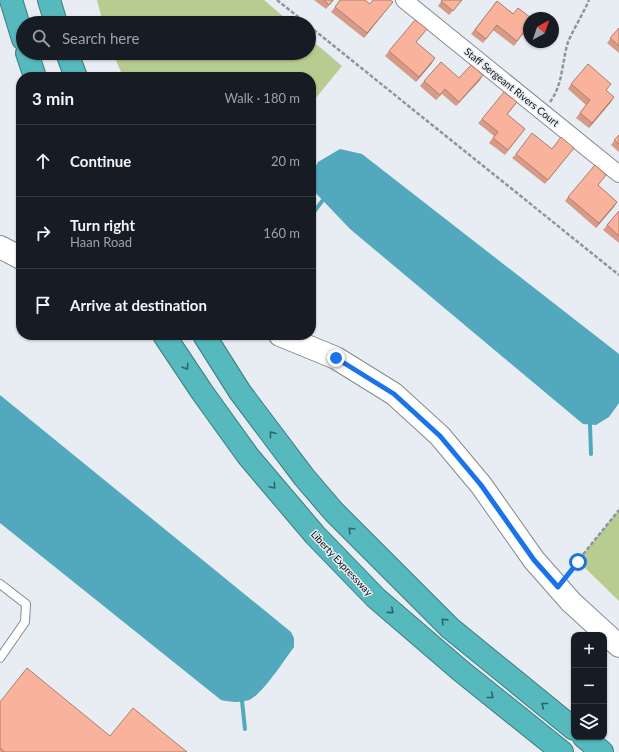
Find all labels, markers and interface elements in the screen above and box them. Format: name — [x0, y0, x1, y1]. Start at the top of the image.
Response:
north arrow — [523, 12, 559, 48]
search box — [16, 16, 316, 60]
icon: search — [30, 27, 52, 49]
text: Search here — [62, 29, 139, 47]
street label: Staff Sergeant Rivers Court — [462, 45, 562, 129]
text: 3 min — [32, 88, 74, 109]
text: Walk · 180 m — [224, 90, 300, 106]
icon: ahead — [32, 150, 54, 172]
text: Continue — [70, 152, 131, 170]
text: 20 m — [271, 153, 300, 169]
text: Turn right — [70, 216, 135, 234]
icon: right — [32, 222, 54, 244]
text: 160 m — [263, 225, 300, 241]
text: Haan Road — [70, 234, 132, 250]
icon: arrive — [32, 294, 54, 316]
text: Arrive at destination — [70, 296, 207, 314]
route end — [327, 349, 345, 367]
one-way arrow — [181, 363, 188, 370]
one-way arrow — [270, 432, 277, 439]
one-way arrow — [269, 481, 276, 489]
one-way arrow — [349, 527, 356, 535]
street label: Liberty Expressway — [309, 528, 376, 599]
route start — [569, 553, 587, 571]
one-way arrow — [386, 607, 394, 614]
one-way arrow — [441, 619, 449, 626]
map controls — [571, 632, 607, 740]
button: + — [571, 632, 607, 668]
button: − — [571, 668, 607, 704]
one-way arrow — [486, 691, 494, 698]
one-way arrow — [541, 702, 548, 709]
button: layers — [571, 704, 607, 740]

